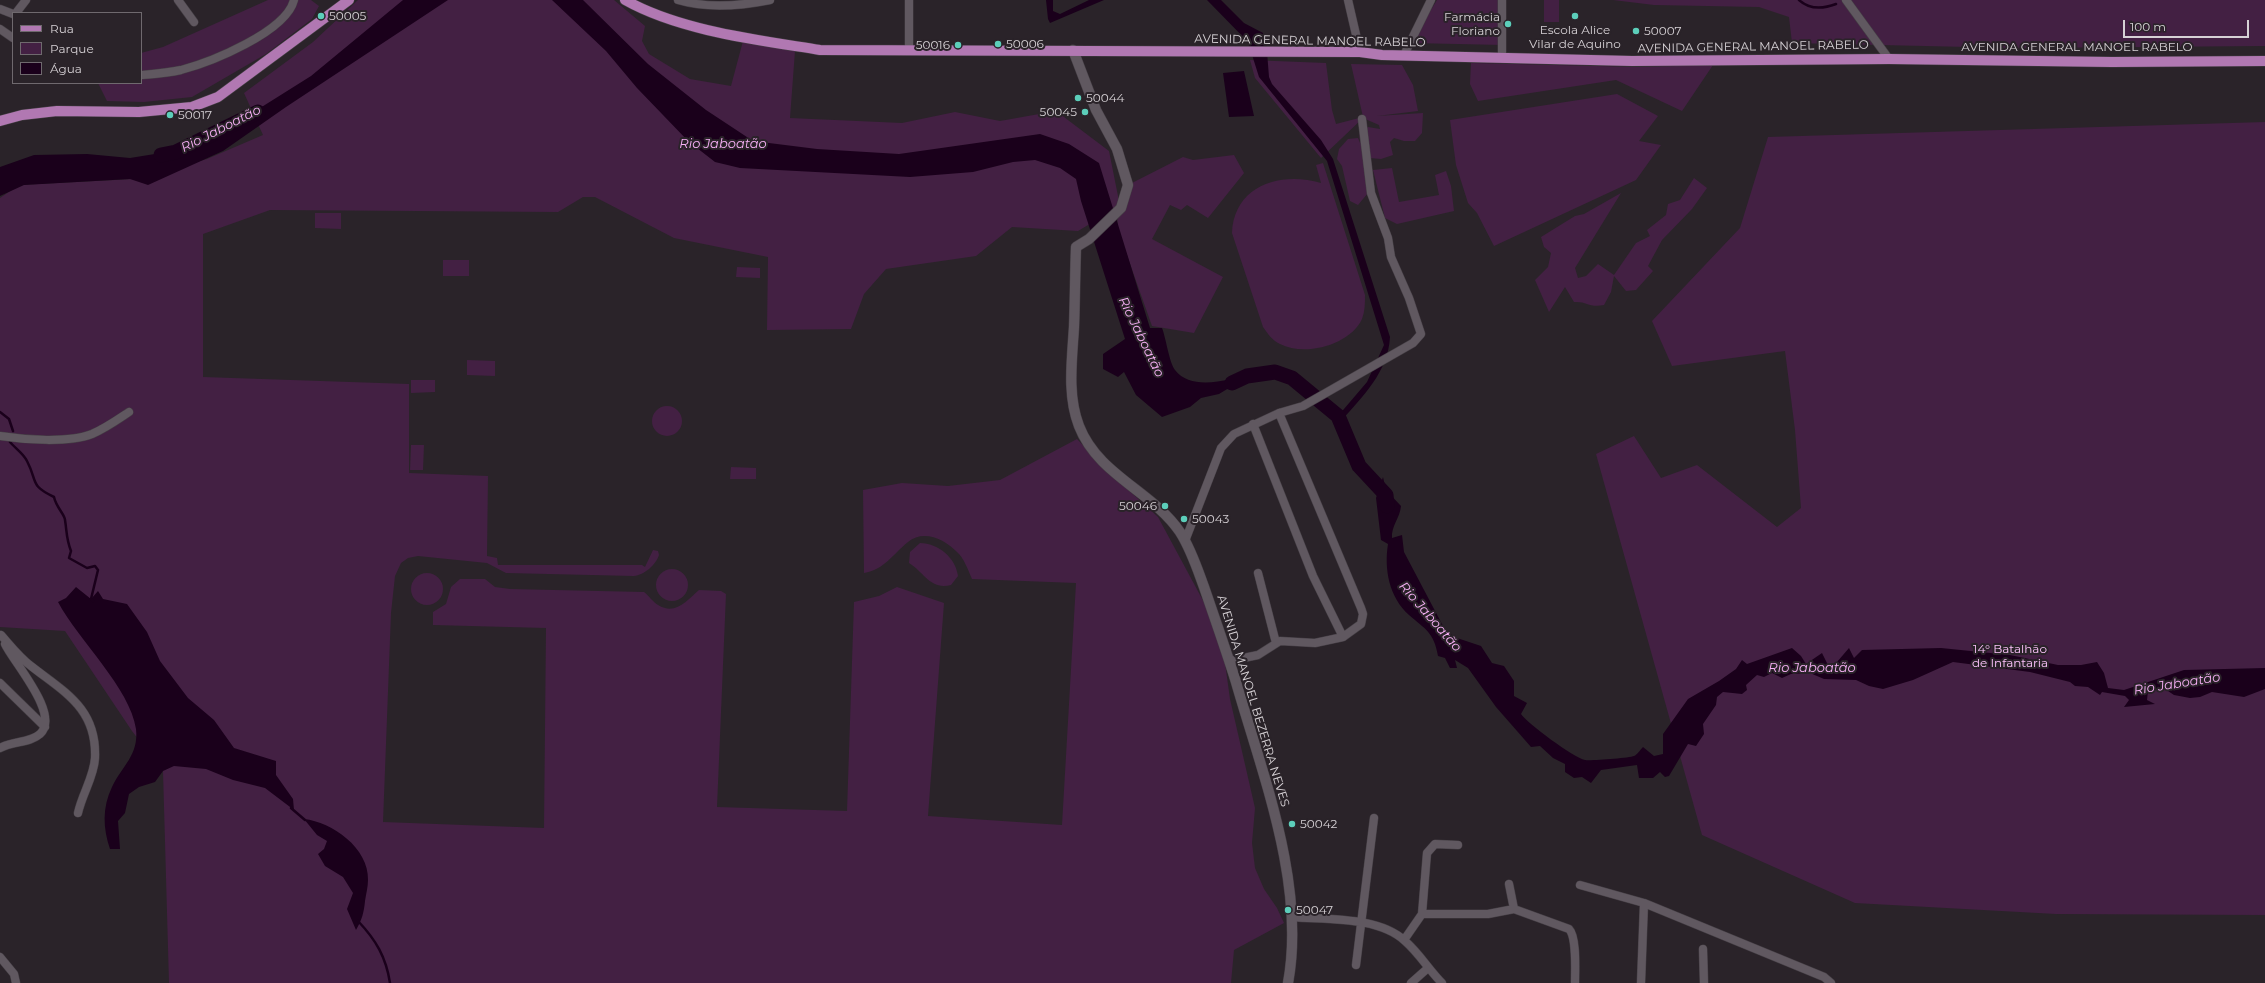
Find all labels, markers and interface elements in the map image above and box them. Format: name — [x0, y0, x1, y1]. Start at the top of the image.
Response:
place label: 50005 — [329, 9, 366, 23]
place label: Farmácia Floriano — [1444, 10, 1500, 38]
marker: 50005 — [316, 11, 326, 21]
marker: Escola Alice Vilar de Aquino — [1570, 11, 1580, 21]
legend — [12, 12, 142, 84]
scale bar — [2125, 12, 2251, 38]
marker: Farmácia Floriano — [1503, 19, 1513, 29]
text: 100 m — [2130, 19, 2166, 34]
text: Rua — [50, 21, 74, 36]
place label: Escola Alice Vilar de Aquino — [1529, 23, 1621, 51]
place label: 50007 — [1644, 24, 1682, 38]
marker: 50007 — [1631, 26, 1641, 36]
street label: AVENIDA GENERAL MANOEL RABELO — [1194, 32, 1426, 50]
place label: 50006 — [1006, 37, 1044, 51]
place label: 50016 — [916, 38, 950, 52]
street label: AVENIDA GENERAL MANOEL RABELO — [1637, 38, 1869, 56]
marker: 50006 — [993, 39, 1003, 49]
marker: 50016 — [953, 40, 963, 50]
street label: AVENIDA GENERAL MANOEL RABELO — [1961, 40, 2193, 54]
text: Parque — [50, 41, 94, 56]
text: Água — [50, 61, 82, 76]
place label: 50044 — [1086, 91, 1125, 105]
marker: 50044 — [1073, 93, 1083, 103]
water label: Rio Jaboatão — [179, 102, 263, 156]
place label: 50045 — [1040, 105, 1077, 119]
marker: 50045 — [1080, 107, 1090, 117]
place label: 50017 — [178, 108, 212, 122]
marker: 50017 — [165, 110, 175, 120]
water label: Rio Jaboatão — [679, 136, 767, 152]
water label: Rio Jaboatão — [1115, 294, 1167, 380]
place label: 50046 — [1119, 499, 1157, 513]
marker: 50046 — [1160, 501, 1170, 511]
place label: 50043 — [1192, 512, 1229, 526]
marker: 50043 — [1179, 514, 1189, 524]
water label: Rio Jaboatão — [1395, 579, 1465, 655]
street label: AVENIDA MANOEL BEZERRA NEVES — [1214, 593, 1292, 809]
park label: 14° Batalhão de Infantaria — [1972, 642, 2048, 670]
water label: Rio Jaboatão — [1768, 660, 1856, 676]
water label: Rio Jaboatão — [2133, 669, 2221, 699]
place label: 50042 — [1300, 817, 1337, 831]
marker: 50042 — [1287, 819, 1297, 829]
place label: 50047 — [1296, 903, 1333, 917]
marker: 50047 — [1283, 905, 1293, 915]

